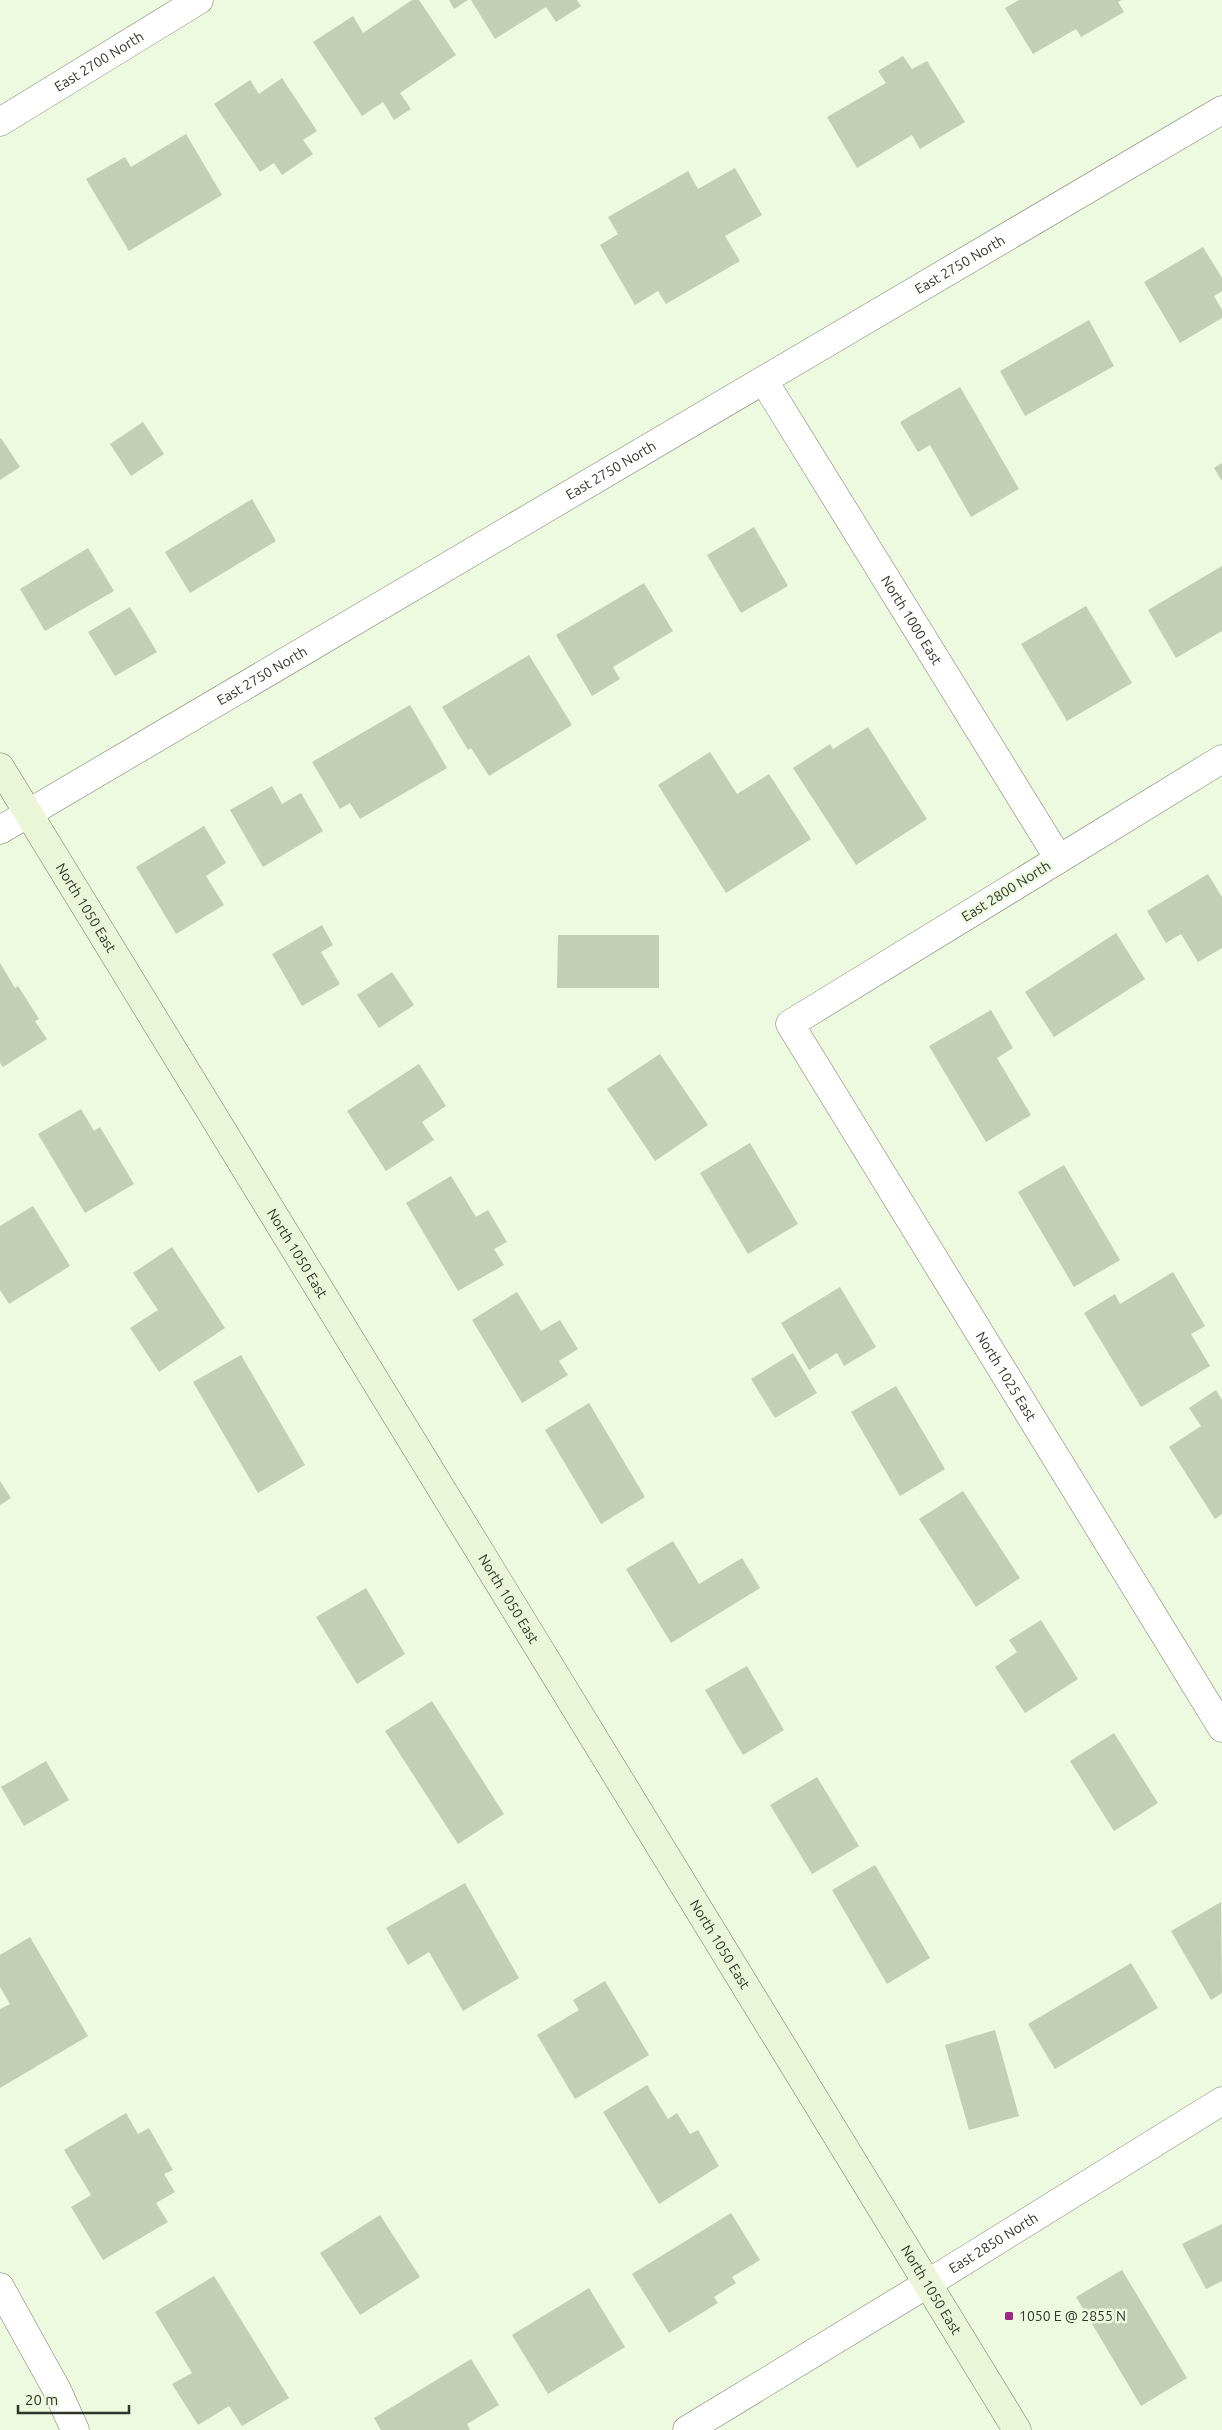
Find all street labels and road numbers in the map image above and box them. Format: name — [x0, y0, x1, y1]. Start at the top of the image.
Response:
street label: East 2700 North — [51, 28, 146, 95]
street label: East 2750 North — [912, 232, 1008, 297]
street label: East 2750 North — [563, 437, 659, 503]
street label: North 1000 East — [878, 573, 945, 668]
street label: East 2750 North — [214, 643, 310, 708]
street label: East 2800 North — [959, 857, 1053, 925]
street label: North 1050 East — [53, 860, 120, 956]
street label: North 1050 East — [264, 1206, 331, 1301]
street label: North 1025 East — [973, 1329, 1040, 1424]
street label: North 1050 East — [475, 1551, 542, 1647]
street label: North 1050 East — [687, 1897, 754, 1992]
street label: East 2850 North — [946, 2209, 1041, 2276]
street label: North 1050 East — [898, 2242, 965, 2338]

